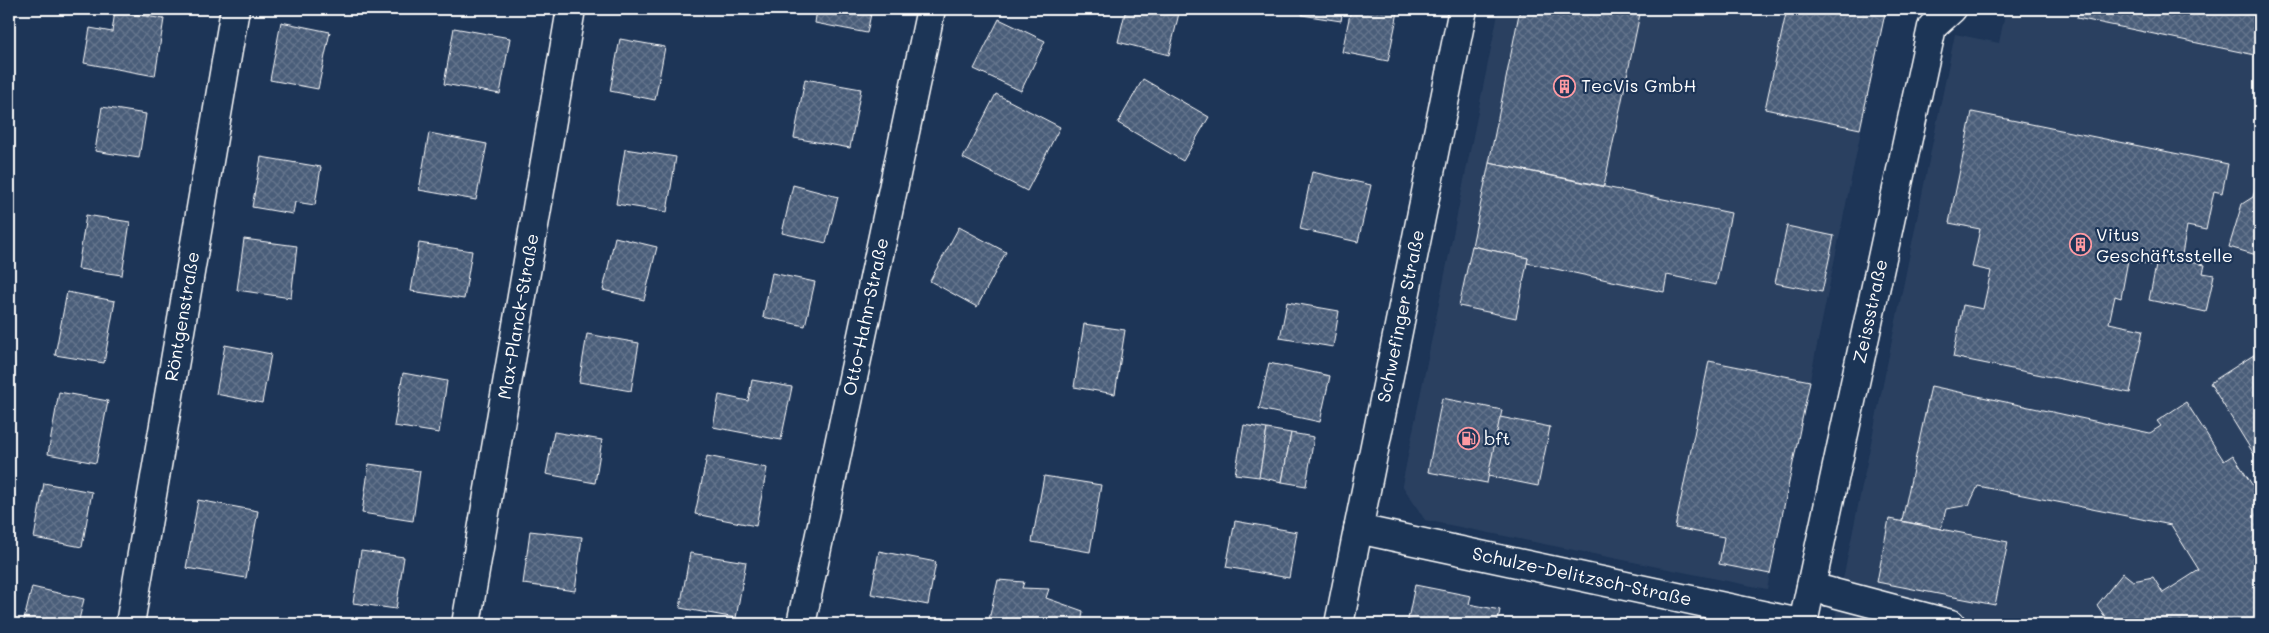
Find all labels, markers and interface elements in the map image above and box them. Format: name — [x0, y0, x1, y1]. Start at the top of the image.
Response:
place label: TecVis GmbH — [1581, 73, 1696, 97]
building icon: TecVis GmbH — [1553, 74, 1577, 98]
place label: Vitus Geschäftsstelle — [2096, 222, 2233, 267]
street label: Schwefinger Straße — [1371, 227, 1429, 405]
street label: Max-Planck-Straße — [492, 232, 543, 401]
building icon: Vitus Geschäftsstelle — [2068, 233, 2092, 257]
street label: Otto-Hahn-Straße — [837, 235, 893, 398]
street label: Röntgenstraße — [159, 250, 204, 383]
street label: Zeissstraße — [1847, 257, 1892, 365]
place label: bft — [1484, 426, 1510, 450]
fuel station icon: bft — [1456, 427, 1480, 451]
street label: Schulze-Delitzsch-Straße — [1470, 541, 1694, 611]

